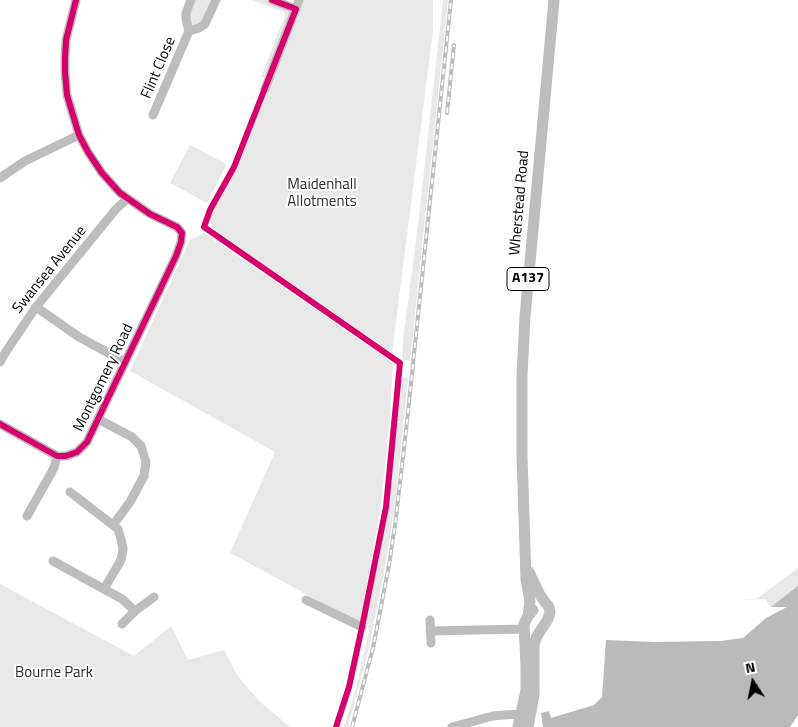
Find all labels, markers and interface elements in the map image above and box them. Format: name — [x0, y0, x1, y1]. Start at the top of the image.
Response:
street label: Flint Close — [138, 34, 180, 102]
street label: Wherstead Road — [506, 150, 534, 256]
park label: Maidenhall Allotments — [287, 176, 357, 211]
street label: Swansea Avenue — [9, 223, 91, 317]
road number: A137 — [507, 268, 549, 290]
street label: Montgomery Road — [70, 321, 138, 435]
text: N — [743, 656, 757, 678]
north arrow — [728, 657, 778, 707]
park label: Bourne Park — [15, 664, 93, 682]

